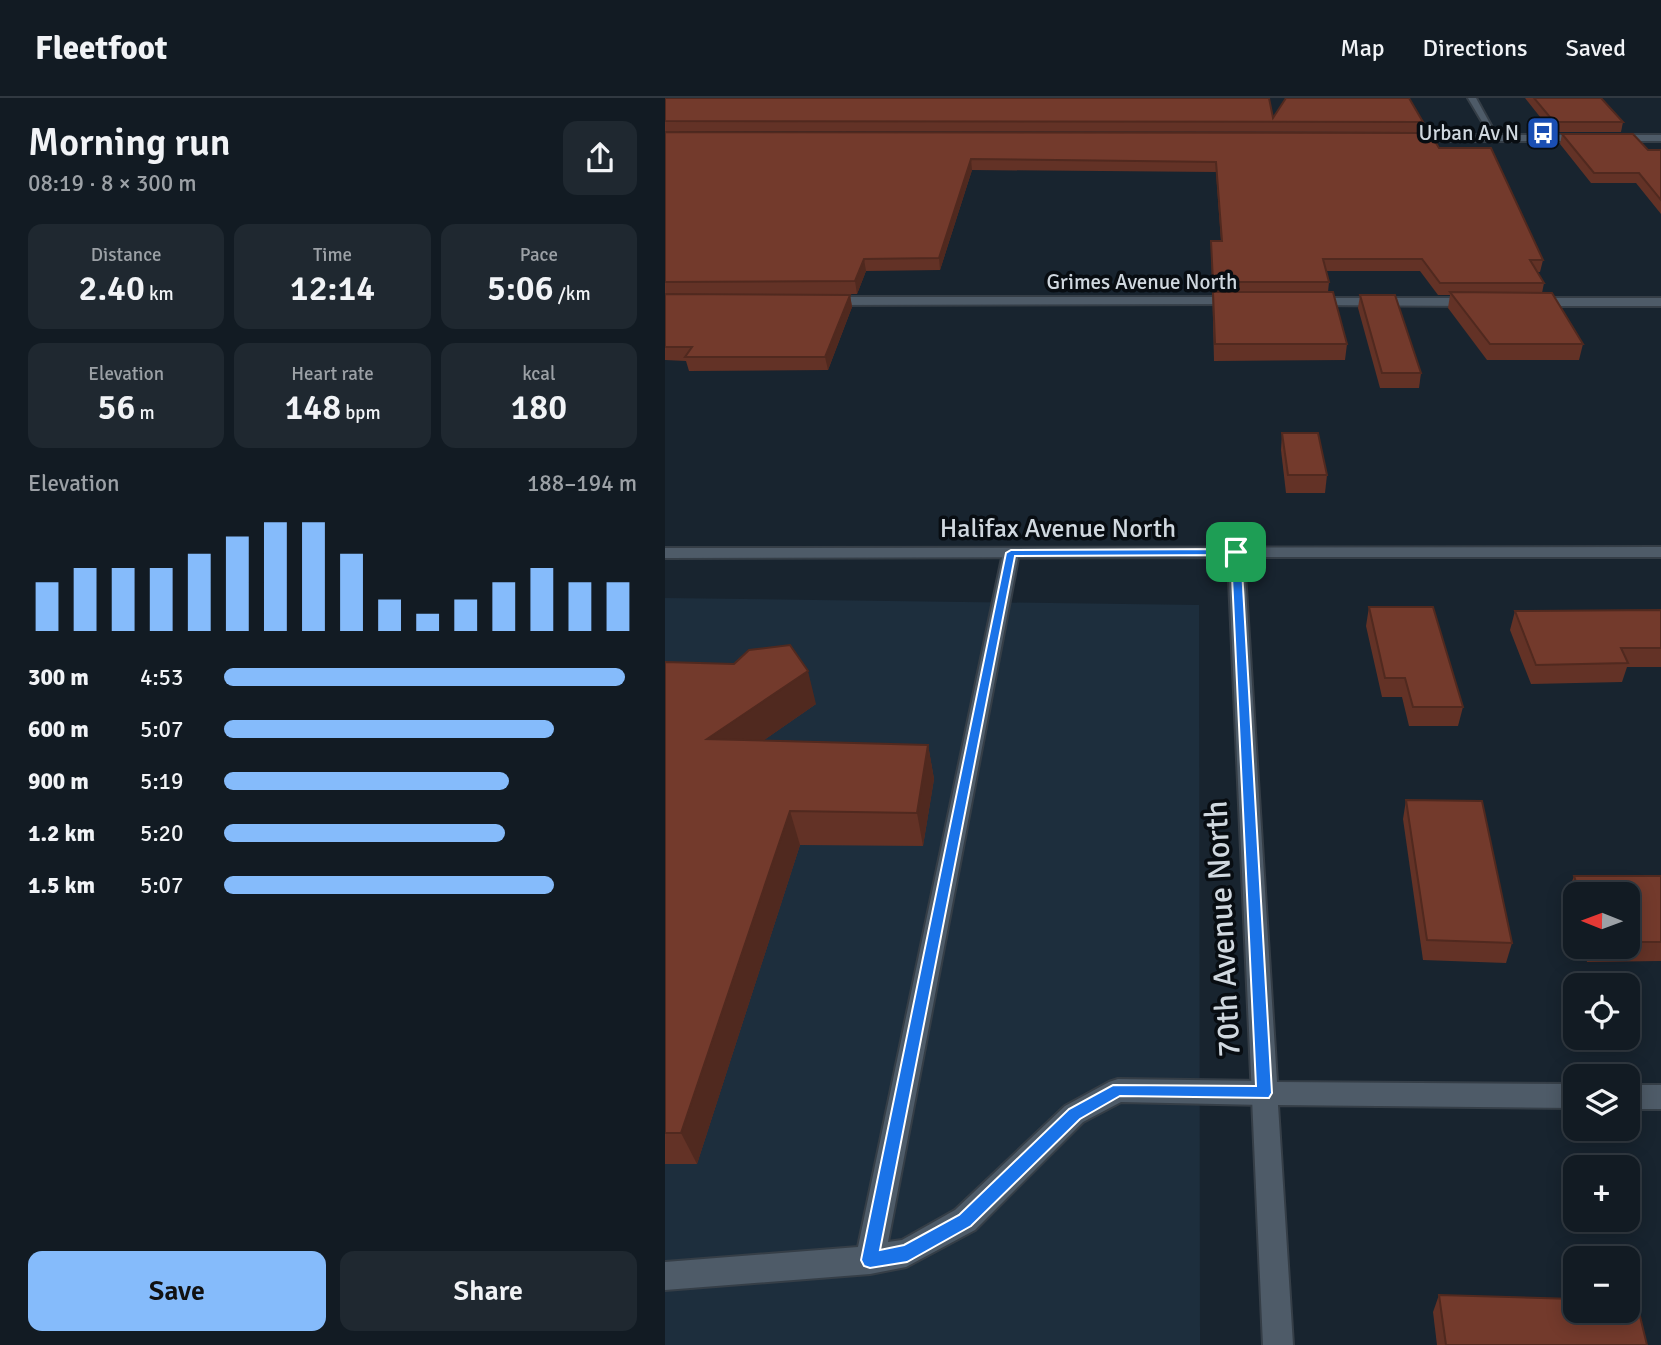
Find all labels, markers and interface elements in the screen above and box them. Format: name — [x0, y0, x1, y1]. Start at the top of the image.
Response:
text: Fleetfoot — [35, 28, 167, 69]
text: Map — [1340, 33, 1385, 63]
text: Directions — [1423, 33, 1528, 63]
text: Saved — [1566, 33, 1626, 63]
bus stop icon: Urban Av N — [1524, 114, 1562, 152]
text: Morning run — [28, 119, 231, 166]
place label: Urban Av N — [1418, 120, 1519, 146]
button: share — [563, 121, 637, 195]
text: 08:19 · 8 × 300 m — [28, 169, 197, 198]
text: Distance — [91, 243, 162, 267]
text: Time — [313, 243, 352, 267]
text: Pace — [520, 243, 558, 267]
text: 2.40 — [79, 267, 145, 310]
text: 12:14 — [290, 267, 375, 310]
text: 5:06 — [487, 267, 554, 310]
street label: Grimes Avenue North — [1047, 269, 1237, 295]
text: km — [145, 282, 174, 306]
text: /km — [554, 282, 591, 306]
text: Elevation — [88, 362, 164, 386]
text: Heart rate — [291, 362, 374, 386]
text: kcal — [522, 362, 555, 386]
text: 56 — [98, 386, 135, 429]
text: 148 — [284, 386, 341, 429]
text: 180 — [510, 386, 567, 429]
text: m — [135, 401, 155, 425]
text: bpm — [341, 401, 381, 425]
text: Elevation — [28, 469, 120, 498]
text: 188–194 m — [527, 469, 637, 498]
street label: Halifax Avenue North — [940, 513, 1176, 545]
pin — [1206, 522, 1266, 582]
icon: arrive — [1217, 533, 1255, 571]
text: 300 m — [28, 663, 89, 692]
text: 4:53 — [140, 663, 183, 692]
text: 600 m — [28, 715, 89, 744]
text: 5:07 — [140, 715, 183, 744]
text: 900 m — [28, 767, 89, 796]
text: 5:19 — [140, 767, 183, 796]
street label: 70th Avenue North — [1196, 800, 1249, 1058]
text: 1.2 km — [28, 819, 95, 848]
text: 5:20 — [140, 819, 183, 848]
text: 1.5 km — [28, 871, 95, 900]
text: 5:07 — [140, 871, 183, 900]
north arrow — [1563, 882, 1640, 959]
map controls — [1563, 882, 1640, 1323]
button: locate — [1563, 973, 1640, 1050]
button: layers — [1563, 1064, 1640, 1141]
button: + — [1563, 1155, 1640, 1232]
button: − — [1563, 1246, 1640, 1323]
button: Save — [28, 1251, 326, 1331]
button: Share — [340, 1251, 637, 1331]

